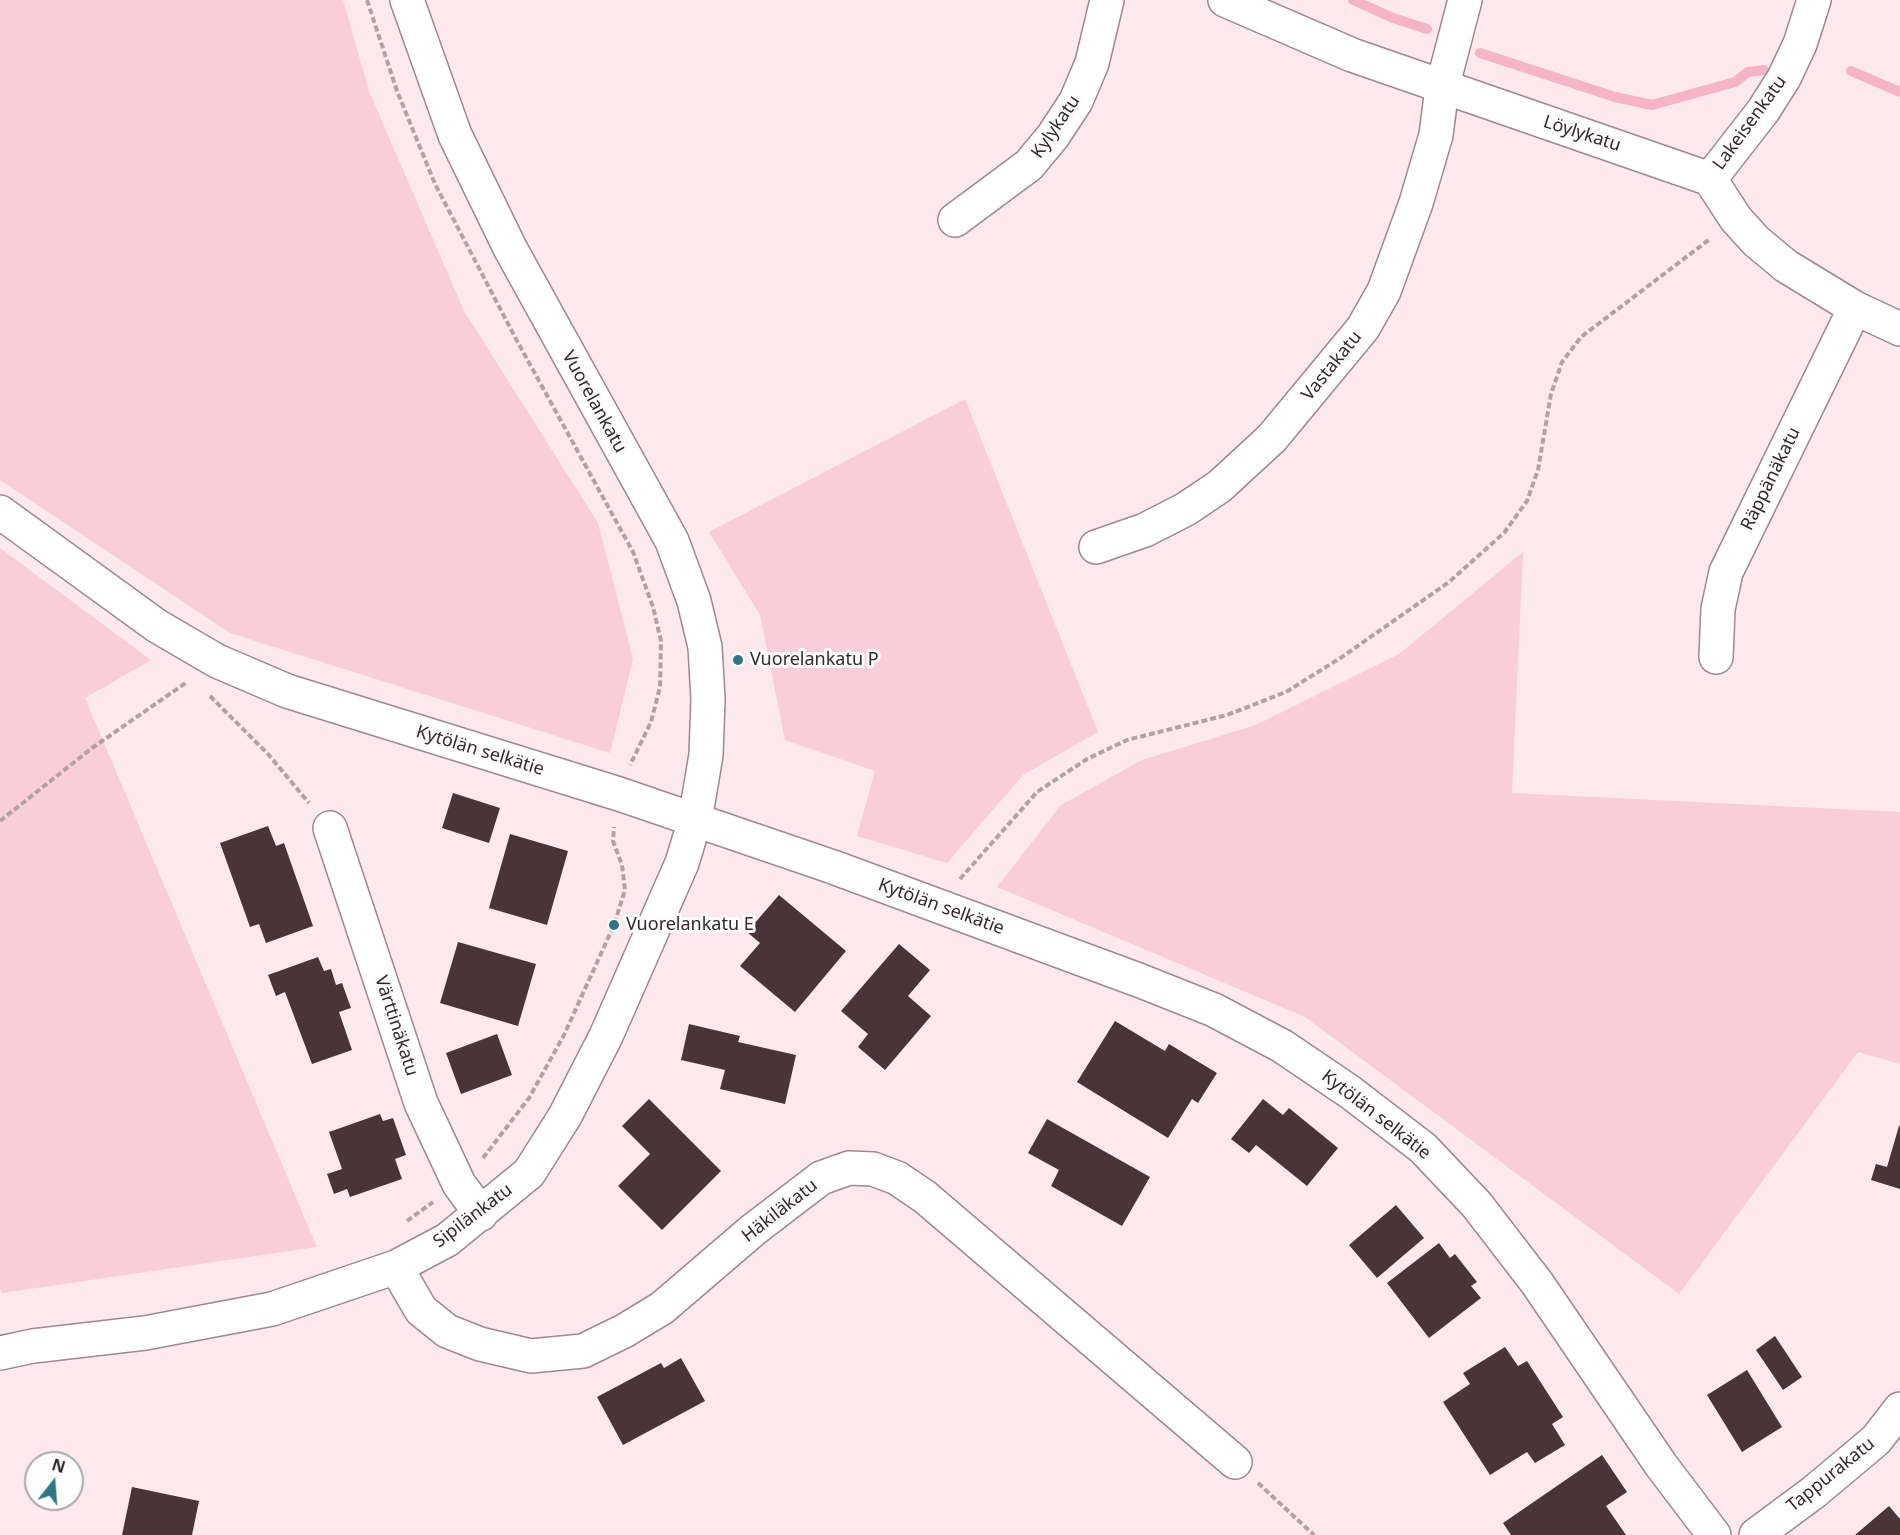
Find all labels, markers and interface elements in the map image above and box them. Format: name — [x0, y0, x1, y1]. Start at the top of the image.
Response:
street label: Lakeisenkatu — [1709, 72, 1791, 174]
street label: Kylykatu — [1027, 91, 1085, 163]
street label: Löylykatu — [1540, 111, 1624, 157]
street label: Vastakatu — [1297, 327, 1367, 405]
street label: Vuorelankatu — [557, 347, 631, 457]
street label: Räppänäkatu — [1737, 424, 1805, 534]
place label: Vuorelankatu P — [750, 649, 879, 671]
marker: Vuorelankatu P — [731, 653, 745, 667]
street label: Kytölän selkätie — [413, 721, 547, 781]
street label: Kytölän selkätie — [875, 874, 1007, 940]
place label: Vuorelankatu E — [626, 914, 754, 936]
marker: Vuorelankatu E — [607, 918, 621, 932]
street label: Värttinäkatu — [370, 973, 422, 1079]
street label: Kytölän selkätie — [1317, 1066, 1435, 1164]
street label: Häkiläkatu — [738, 1175, 822, 1247]
street label: Sipilänkatu — [429, 1179, 517, 1253]
street label: Tappurakatu — [1783, 1433, 1879, 1517]
north arrow — [24, 1451, 84, 1511]
text: N — [49, 1453, 68, 1478]

